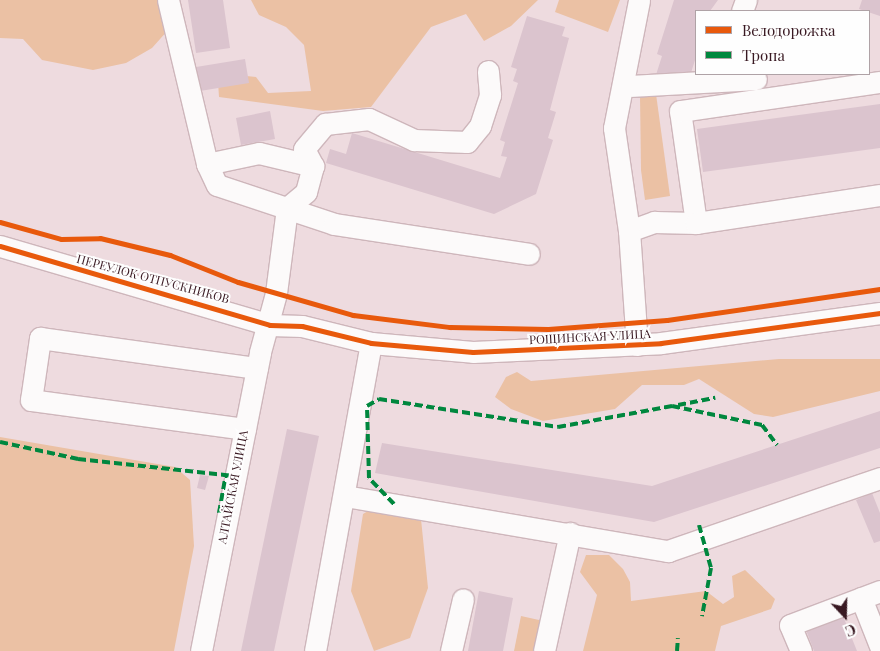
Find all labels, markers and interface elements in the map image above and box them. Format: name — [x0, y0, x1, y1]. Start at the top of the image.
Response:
legend — [695, 10, 870, 75]
text: Велодорожка — [742, 20, 835, 40]
text: Тропа — [742, 45, 785, 65]
street label: ПЕРЕУЛОК ОТПУСКНИКОВ — [75, 252, 231, 306]
street label: РОЩИНСКАЯ УЛИЦА — [529, 327, 651, 347]
street label: АЛТАЙСКАЯ УЛИЦА — [215, 429, 251, 545]
north arrow — [820, 591, 870, 641]
text: С — [843, 620, 859, 641]

